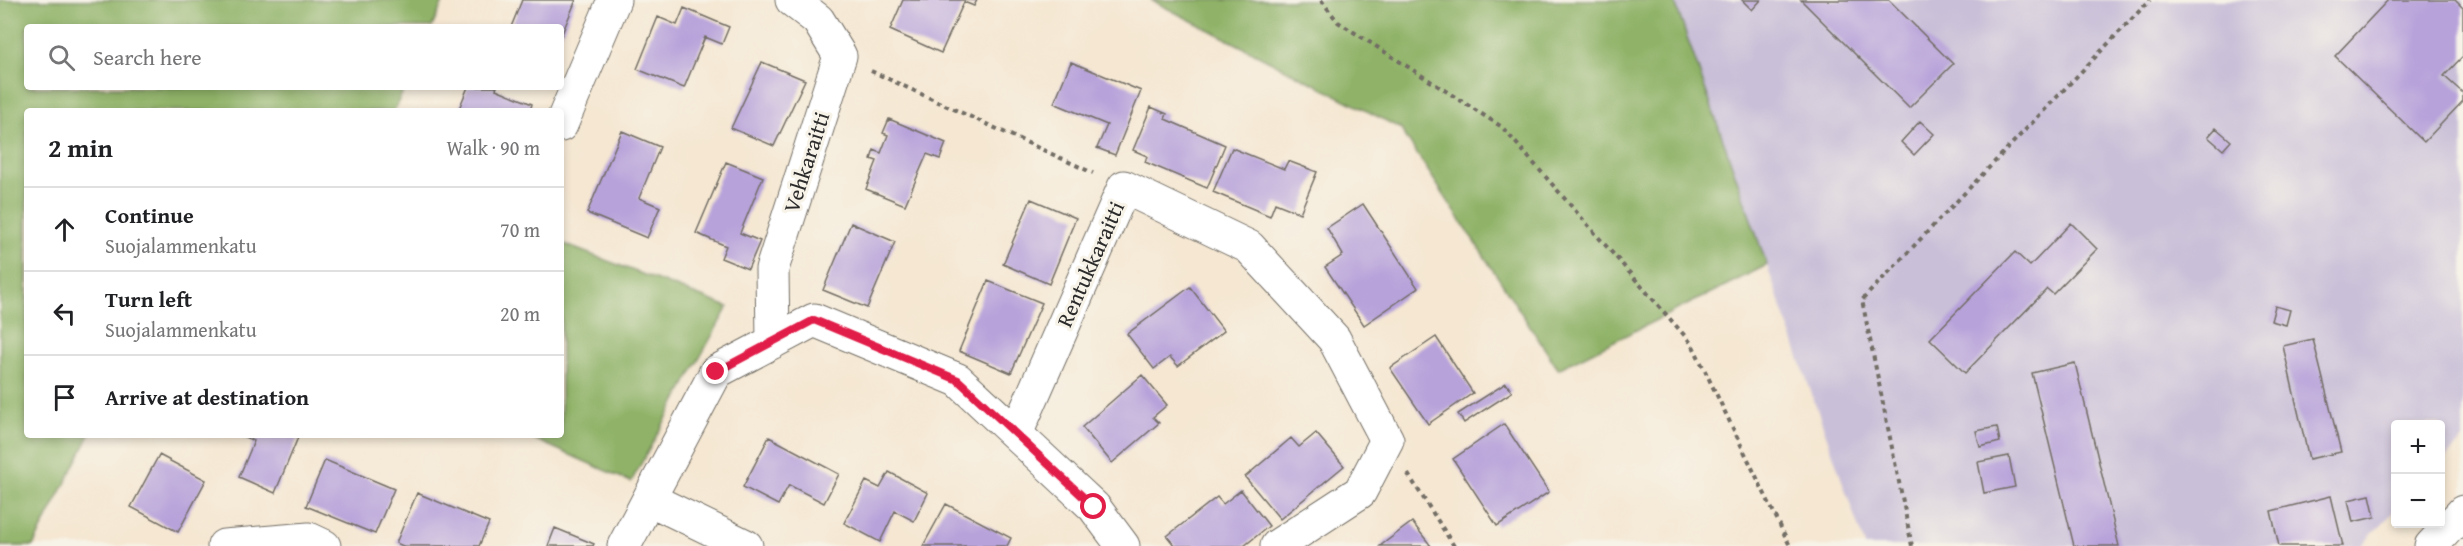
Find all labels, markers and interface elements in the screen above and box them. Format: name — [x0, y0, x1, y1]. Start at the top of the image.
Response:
search box — [24, 24, 564, 90]
icon: search — [45, 41, 78, 74]
text: Search here — [93, 41, 202, 73]
street label: Vehkaraitti — [775, 107, 837, 217]
text: 2 min — [48, 128, 113, 167]
text: Walk · 90 m — [446, 133, 540, 162]
street label: Rentukkaraitti — [1048, 196, 1132, 332]
text: Continue — [105, 199, 194, 231]
icon: ahead — [48, 213, 81, 246]
text: 70 m — [500, 215, 540, 244]
text: Suojalammenkatu — [105, 231, 256, 260]
text: Turn left — [105, 283, 192, 315]
icon: left — [48, 297, 81, 330]
text: 20 m — [500, 299, 540, 328]
text: Suojalammenkatu — [105, 315, 256, 344]
route end — [702, 358, 728, 384]
icon: arrive — [48, 381, 81, 414]
text: Arrive at destination — [105, 381, 309, 413]
map controls — [2391, 420, 2445, 528]
button: + — [2391, 420, 2445, 474]
button: − — [2391, 474, 2445, 528]
route start — [1080, 493, 1106, 519]

